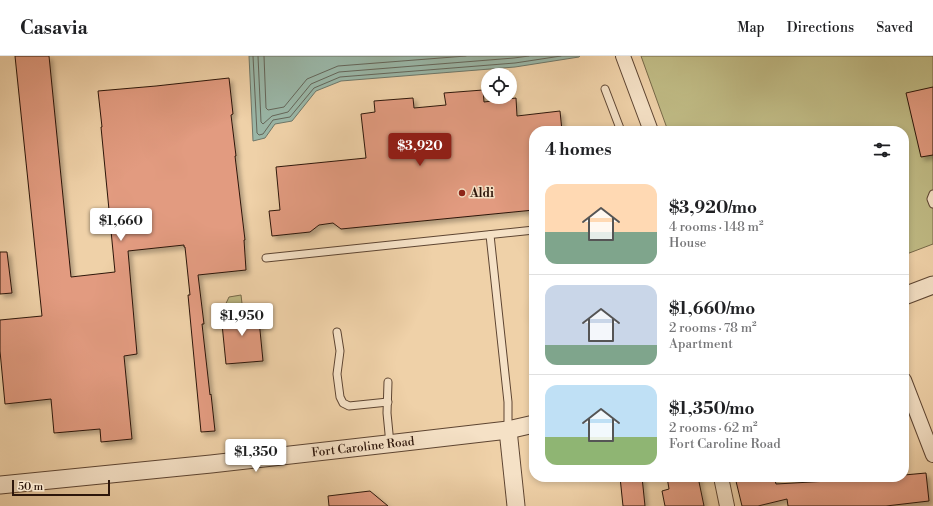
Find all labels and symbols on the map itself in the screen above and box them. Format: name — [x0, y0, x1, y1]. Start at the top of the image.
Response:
pin: $3,920 — [387, 133, 453, 167]
place label: Aldi — [469, 186, 494, 201]
marker: Aldi — [457, 188, 467, 198]
pin: $1,660 — [88, 208, 154, 242]
pin: $1,950 — [209, 303, 275, 337]
street label: Fort Caroline Road — [311, 433, 415, 460]
pin: $1,350 — [223, 439, 289, 473]
scale bar — [12, 478, 110, 497]

